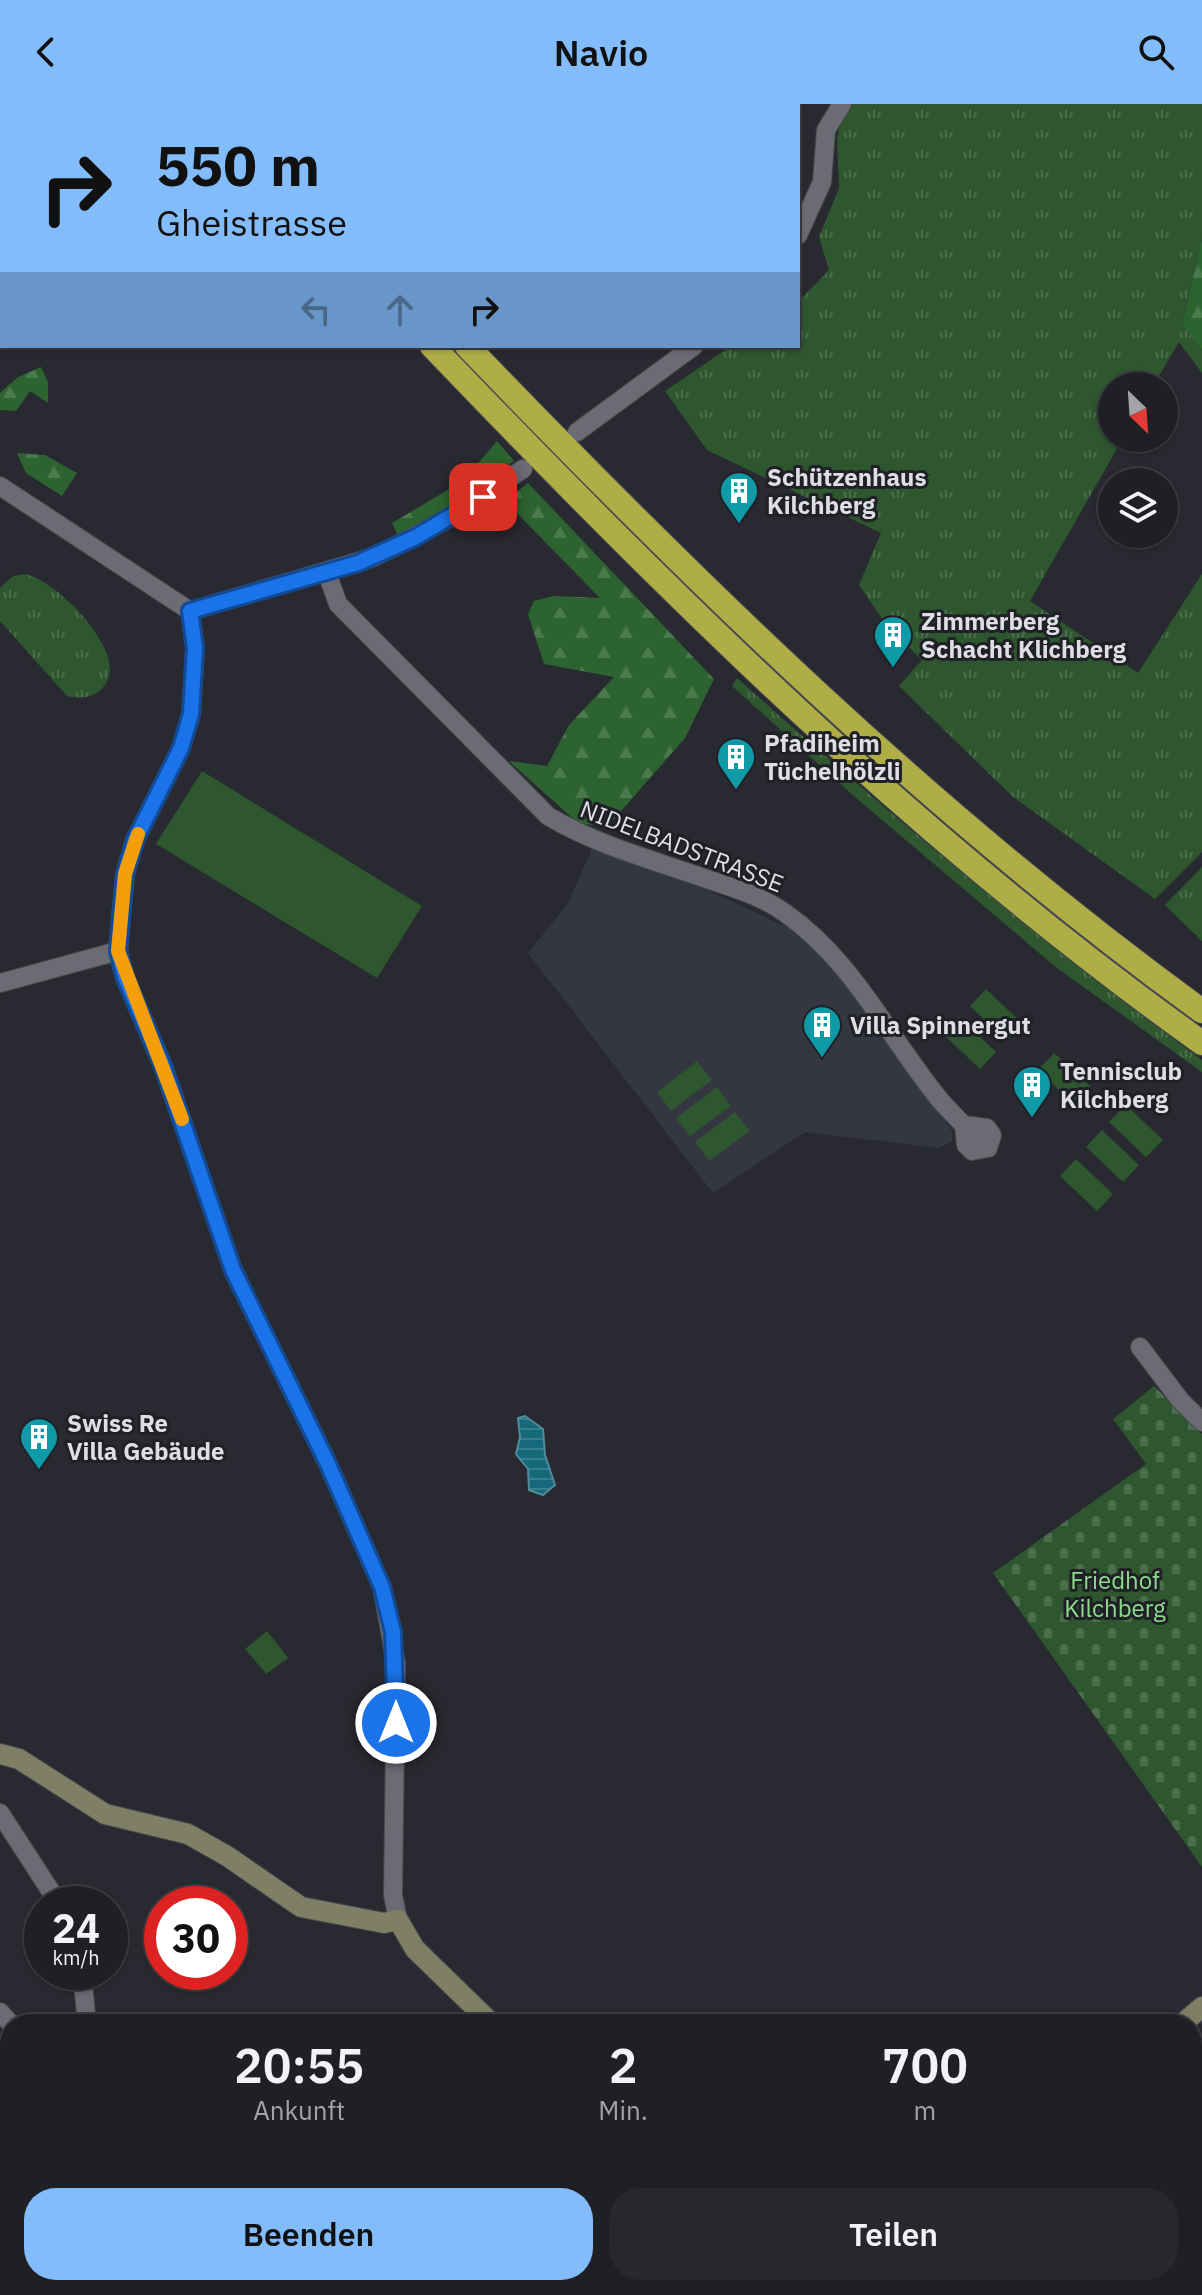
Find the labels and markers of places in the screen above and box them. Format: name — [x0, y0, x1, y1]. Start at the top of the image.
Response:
place label: Schützenhaus Kilchberg — [767, 461, 926, 521]
pin — [449, 463, 517, 531]
building icon: Schützenhaus Kilchberg — [718, 470, 760, 525]
place label: Zimmerberg Schacht Klichberg — [921, 605, 1127, 665]
building icon: Zimmerberg Schacht Klichberg — [872, 614, 914, 669]
place label: Pfadiheim Tüchelhölzli — [764, 727, 901, 787]
building icon: Pfadiheim Tüchelhölzli — [715, 736, 757, 791]
building icon: Villa Spinnergut — [801, 1004, 843, 1059]
place label: Villa Spinnergut — [850, 1009, 1031, 1041]
place label: Tennisclub Kilchberg — [1060, 1055, 1182, 1115]
building icon: Tennisclub Kilchberg — [1011, 1064, 1053, 1119]
place label: Swiss Re Villa Gebäude — [67, 1407, 225, 1467]
building icon: Swiss Re Villa Gebäude — [18, 1416, 60, 1471]

